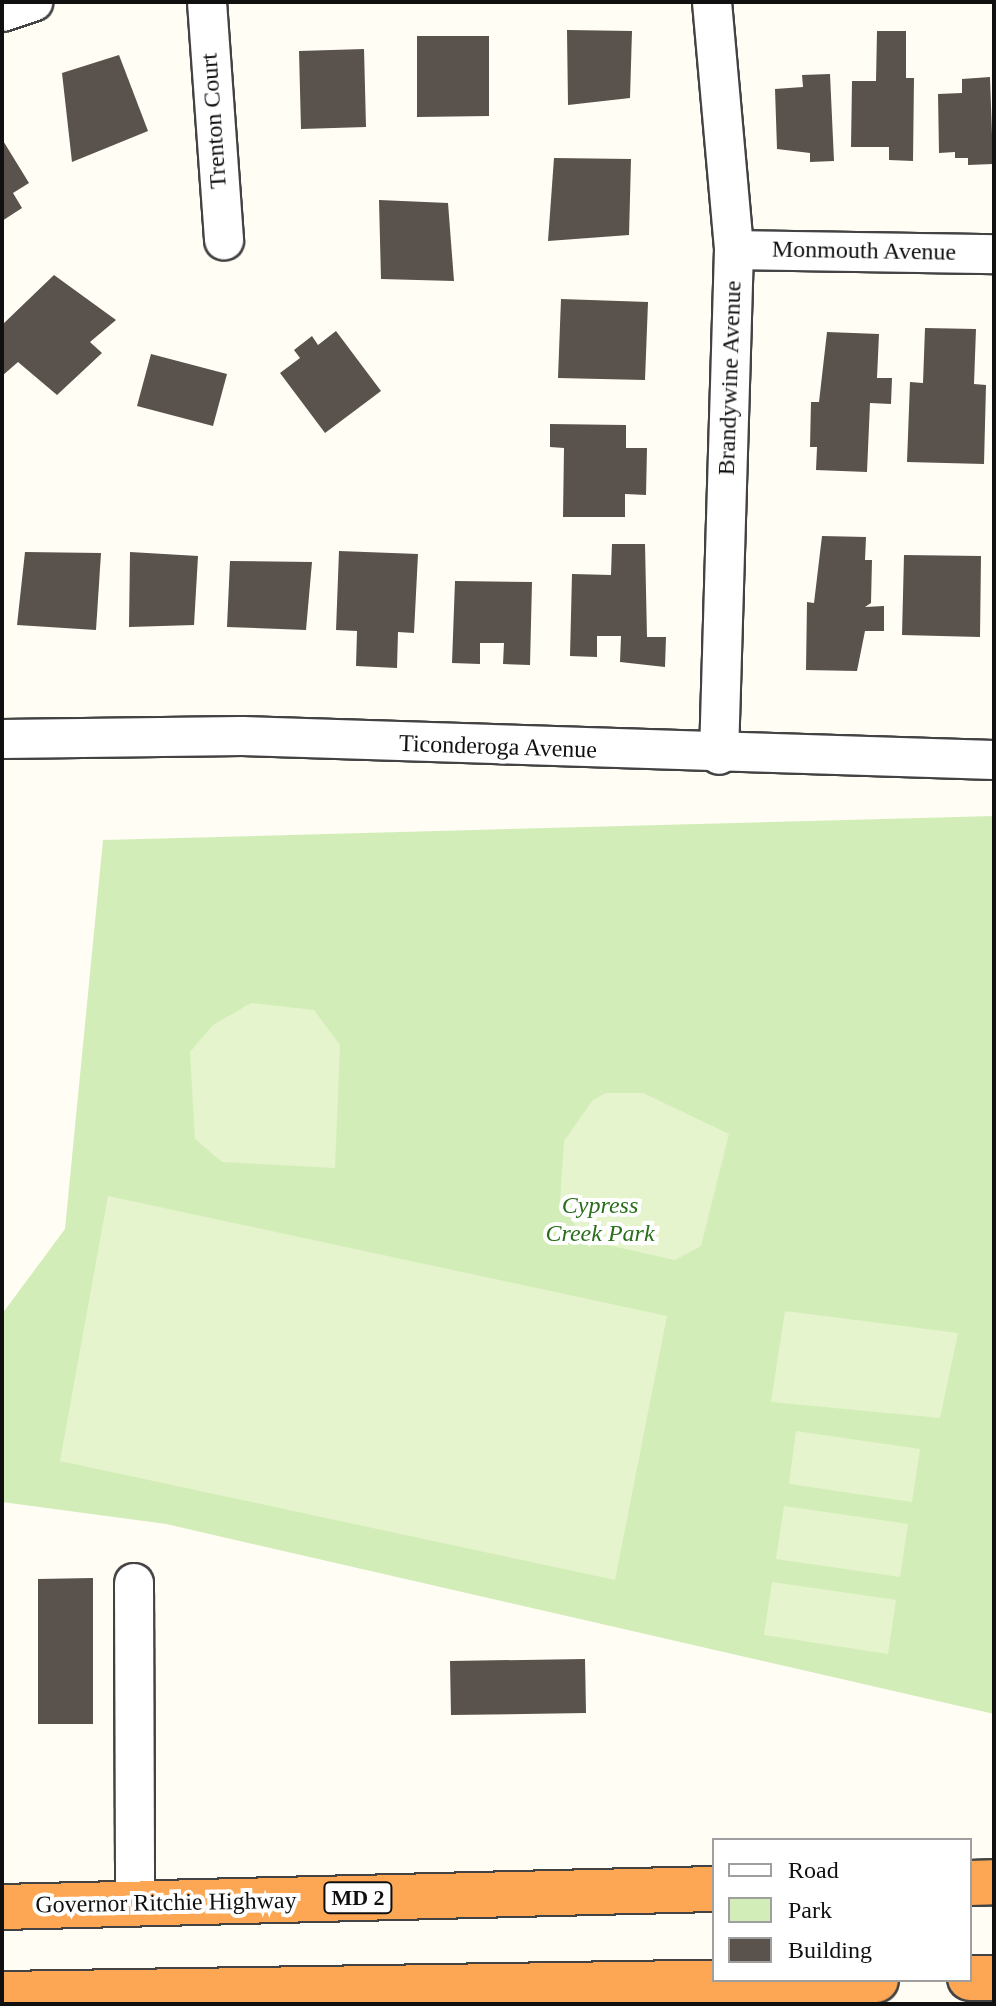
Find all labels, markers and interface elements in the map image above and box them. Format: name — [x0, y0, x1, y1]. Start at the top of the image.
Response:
street label: Trenton Court — [195, 52, 233, 190]
street label: Monmouth Avenue — [771, 235, 957, 267]
street label: Brandywine Avenue — [712, 279, 748, 477]
street label: Ticonderoga Avenue — [398, 729, 598, 765]
park label: Cypress Creek Park — [545, 1192, 655, 1248]
legend — [712, 1838, 972, 1982]
text: Road — [788, 1857, 839, 1883]
road number: MD 2 — [322, 1880, 394, 1916]
street label: Governor Ritchie Highway — [35, 1886, 297, 1920]
text: Park — [788, 1897, 832, 1923]
text: Building — [788, 1937, 872, 1963]

